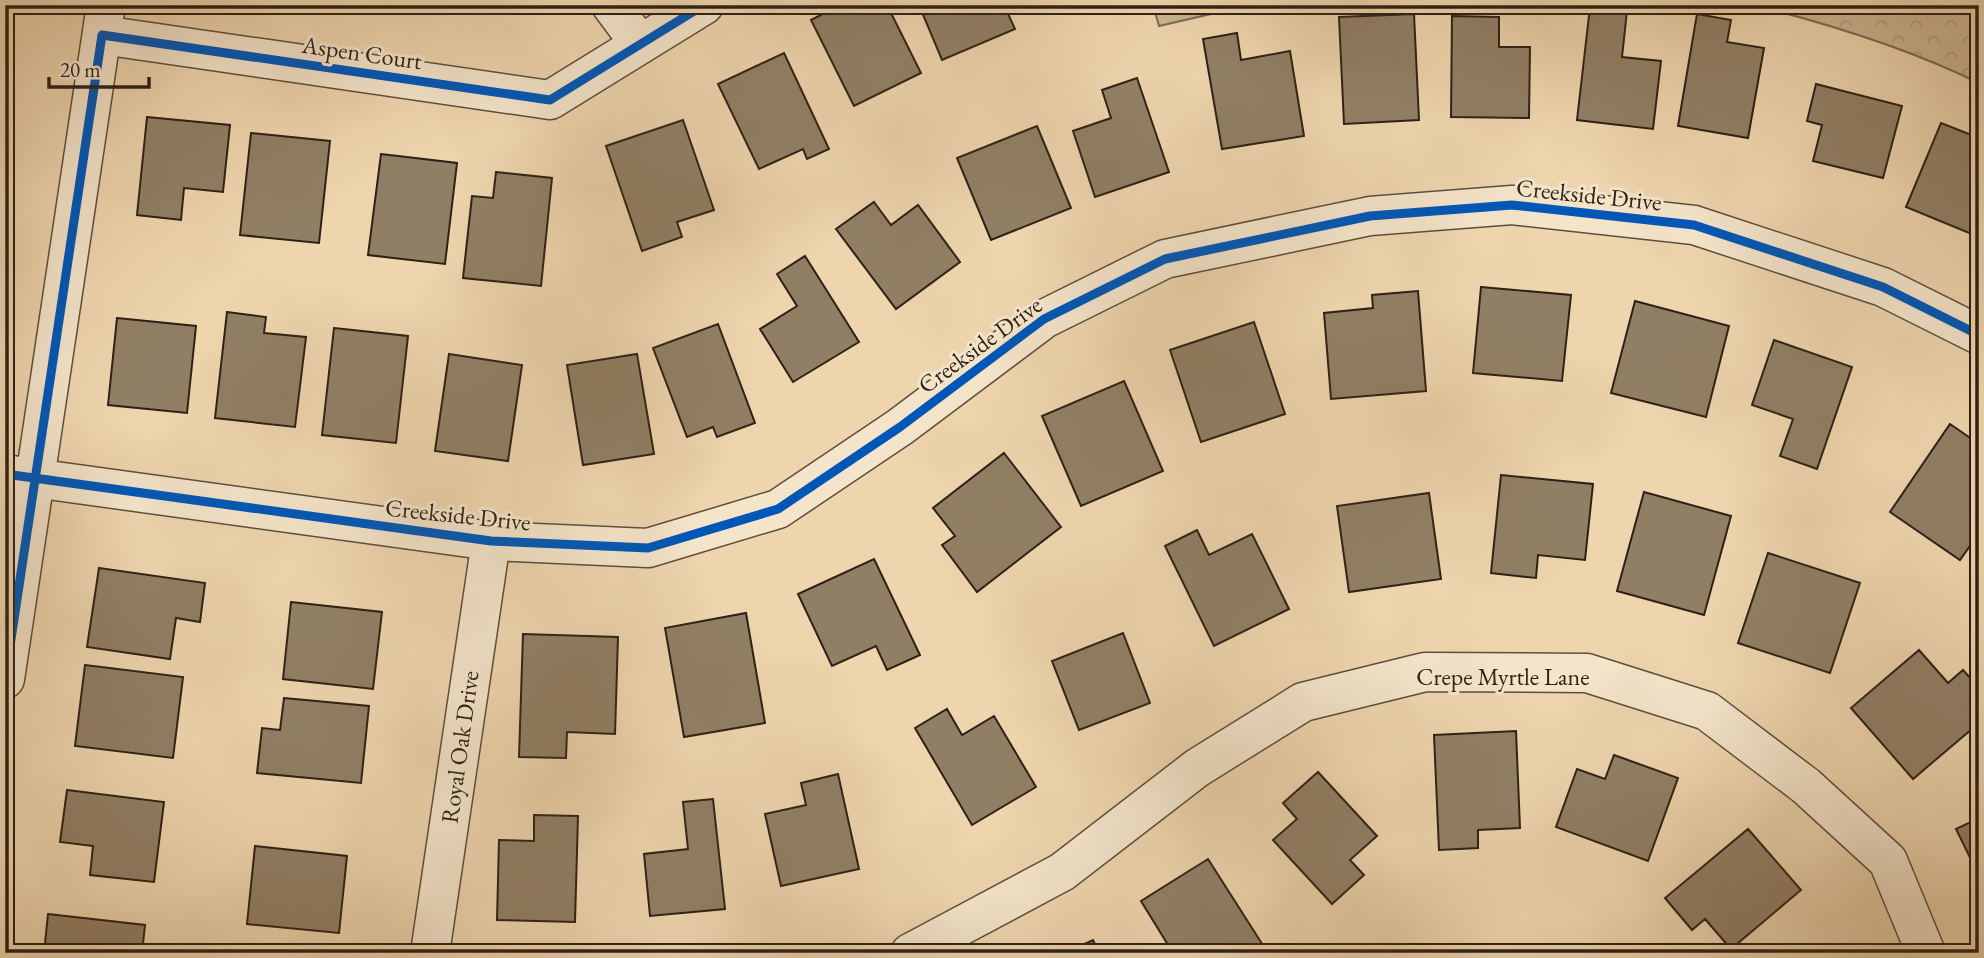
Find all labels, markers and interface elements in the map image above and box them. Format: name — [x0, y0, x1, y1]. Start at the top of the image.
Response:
street label: Aspen Court — [299, 29, 424, 76]
scale bar — [49, 46, 149, 90]
text: 20 m — [60, 56, 101, 83]
street label: Creekside Drive — [1515, 171, 1663, 218]
street label: Creekside Drive — [912, 289, 1048, 400]
street label: Creekside Drive — [384, 491, 532, 538]
street label: Crepe Myrtle Lane — [1416, 661, 1590, 692]
street label: Royal Oak Drive — [433, 669, 486, 825]

